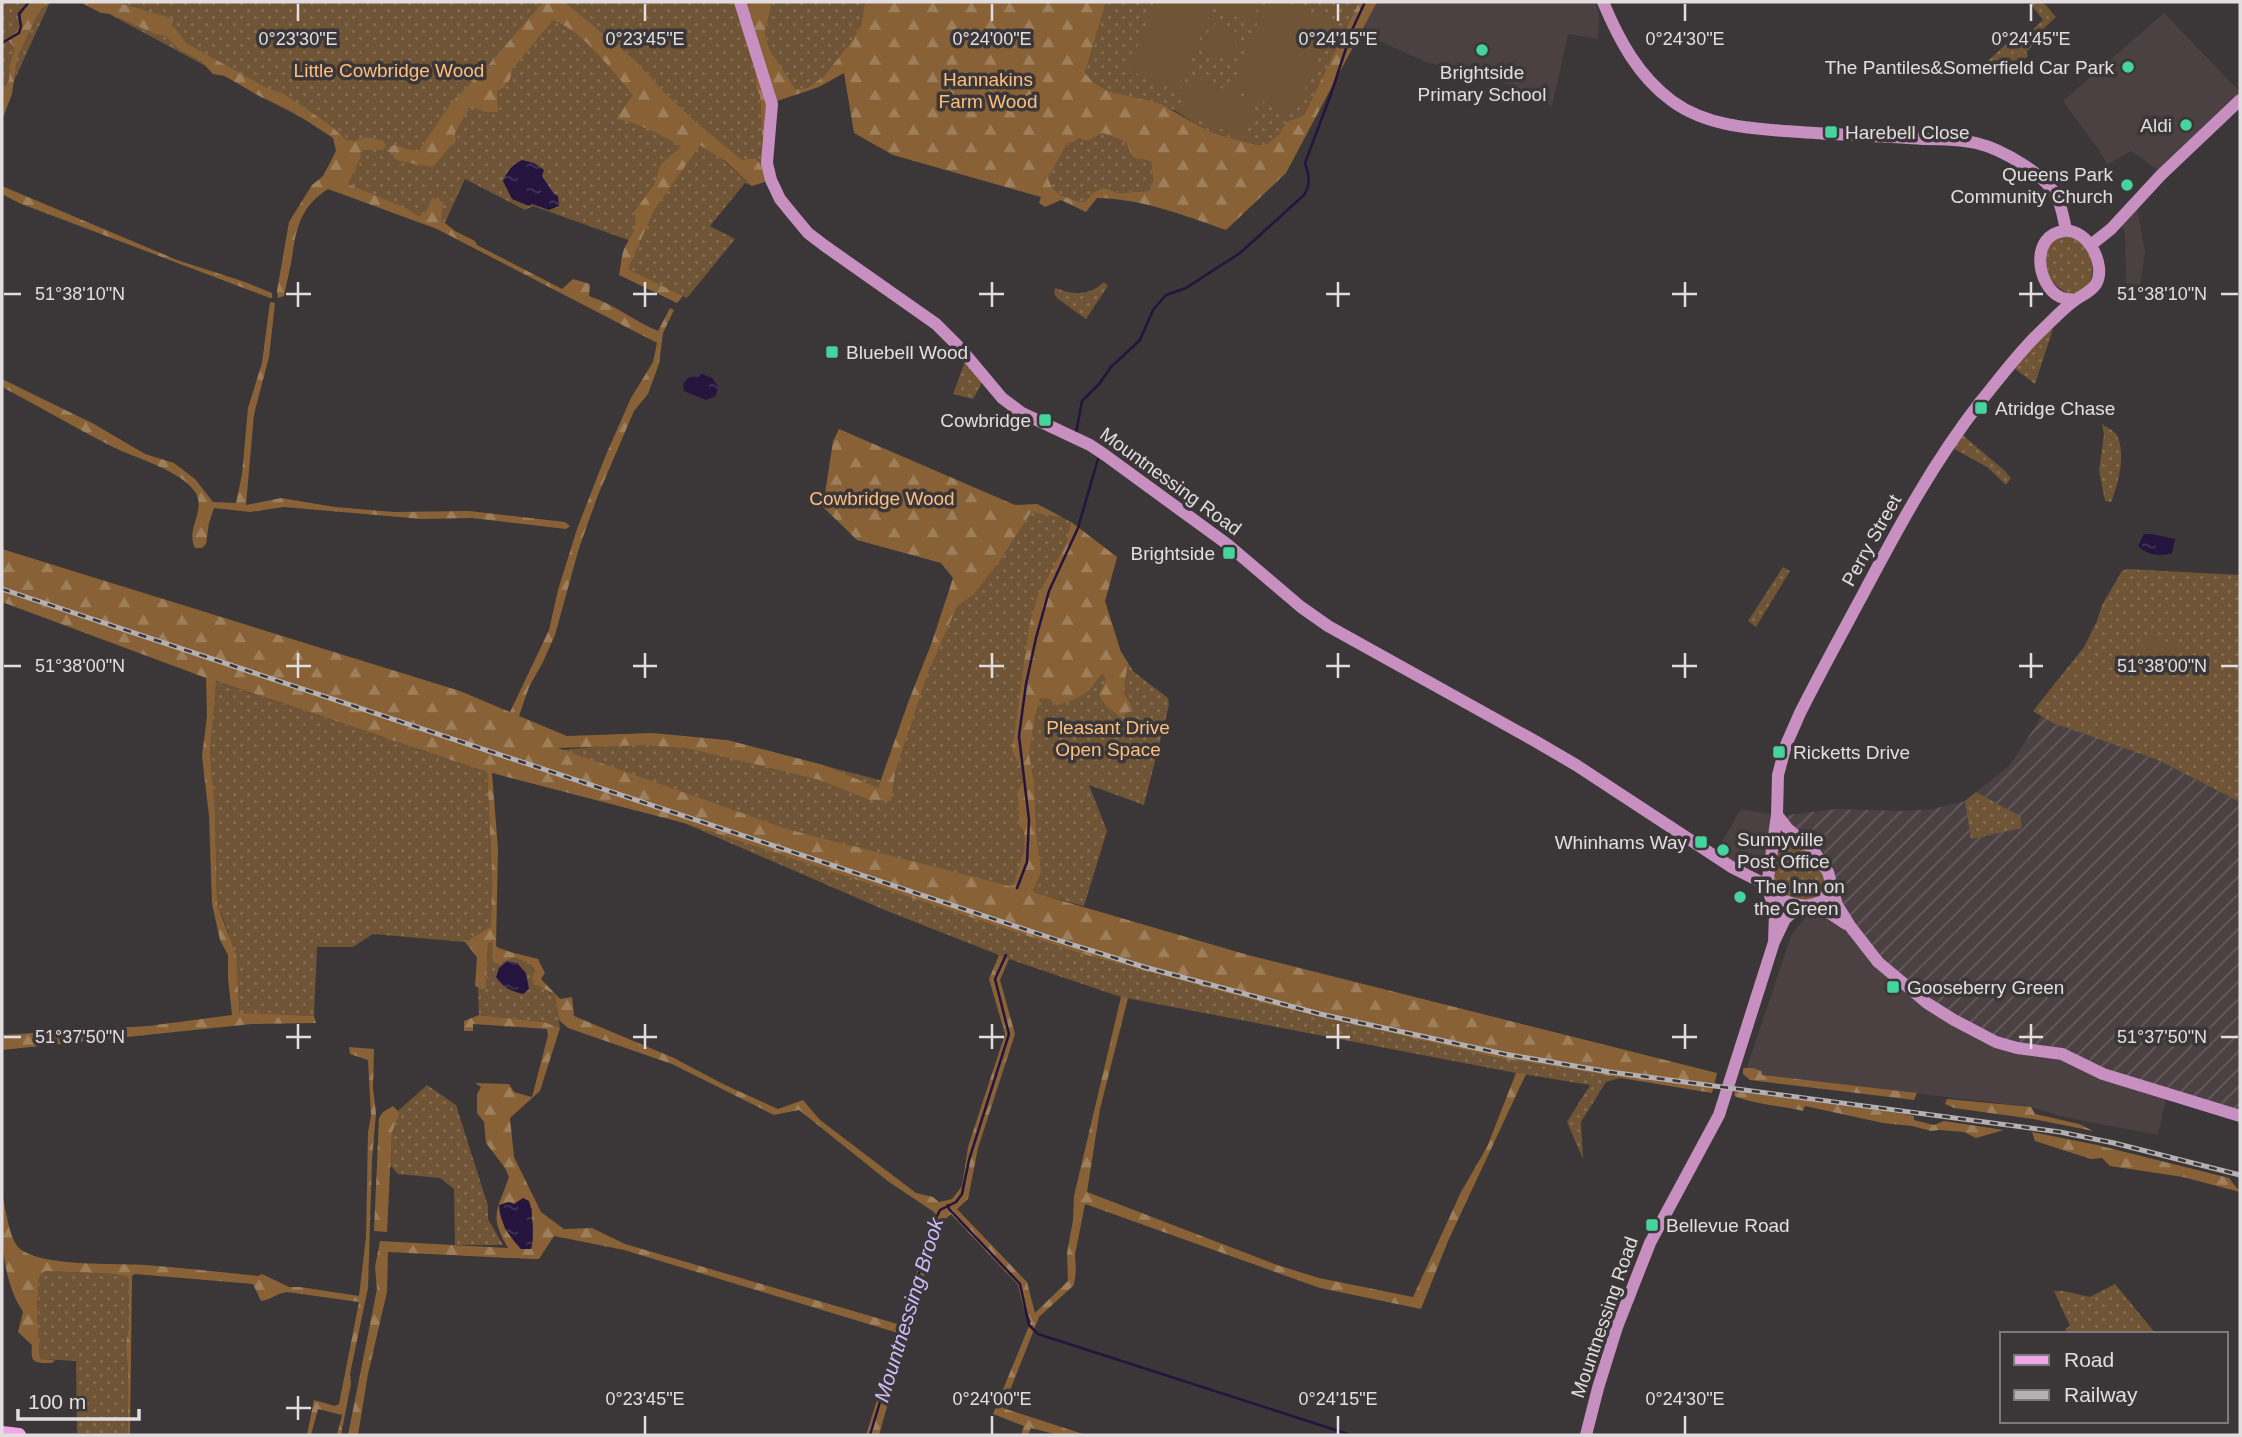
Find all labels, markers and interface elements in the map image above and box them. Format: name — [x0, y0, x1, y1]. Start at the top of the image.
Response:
text: 0°23'30"E — [258, 29, 338, 49]
text: 0°23'45"E — [605, 29, 685, 49]
text: 0°24'00"E — [952, 29, 1032, 49]
text: 0°24'15"E — [1298, 29, 1378, 49]
text: 0°24'30"E — [1645, 29, 1725, 49]
text: 0°24'45"E — [1991, 29, 2071, 49]
marker: Brightside Primary School — [1474, 42, 1490, 58]
place label: The Pantiles&Somerfield Car Park — [1825, 57, 2114, 78]
marker: The Pantiles&Somerfield Car Park — [2120, 59, 2136, 75]
park label: Little Cowbridge Wood — [294, 60, 484, 81]
place label: Brightside Primary School — [1418, 62, 1546, 105]
park label: Hannakins Farm Wood — [939, 69, 1037, 112]
place label: Aldi — [2140, 115, 2172, 136]
marker: Aldi — [2178, 117, 2194, 133]
place label: Harebell Close — [1845, 122, 1970, 143]
marker: Harebell Close — [1823, 124, 1839, 140]
place label: Queens Park Community Church — [1950, 164, 2113, 207]
marker: Queens Park Community Church — [2119, 177, 2135, 193]
text: 51°38'10"N — [35, 284, 125, 304]
text: 51°38'10"N — [2117, 284, 2207, 304]
place label: Bluebell Wood — [846, 342, 968, 363]
marker: Bluebell Wood — [824, 344, 840, 360]
place label: Atridge Chase — [1995, 398, 2115, 419]
marker: Atridge Chase — [1973, 400, 1989, 416]
place label: Cowbridge — [940, 410, 1031, 431]
marker: Cowbridge — [1037, 412, 1053, 428]
street label: Mountnessing Road — [1096, 423, 1245, 540]
park label: Cowbridge Wood — [809, 488, 955, 509]
street label: Perry Street — [1838, 490, 1906, 590]
place label: Brightside — [1131, 543, 1215, 564]
marker: Brightside — [1221, 545, 1237, 561]
text: 51°38'00"N — [35, 656, 125, 676]
text: 51°38'00"N — [2117, 656, 2207, 676]
park label: Pleasant Drive Open Space — [1046, 717, 1170, 760]
place label: Ricketts Drive — [1793, 742, 1910, 763]
marker: Ricketts Drive — [1771, 744, 1787, 760]
place label: Sunnyville Post Office — [1737, 829, 1830, 872]
place label: Whinhams Way — [1555, 832, 1687, 853]
marker: Whinhams Way — [1693, 834, 1709, 850]
marker: Sunnyville Post Office — [1715, 842, 1731, 858]
place label: The Inn on the Green — [1754, 876, 1845, 919]
marker: The Inn on the Green — [1732, 889, 1748, 905]
place label: Gooseberry Green — [1907, 977, 2064, 998]
marker: Gooseberry Green — [1885, 979, 1901, 995]
text: 51°37'50"N — [35, 1027, 125, 1047]
text: 51°37'50"N — [2117, 1027, 2207, 1047]
water label: Mountnessing Brook — [870, 1214, 948, 1405]
place label: Bellevue Road — [1666, 1215, 1790, 1236]
marker: Bellevue Road — [1644, 1217, 1660, 1233]
street label: Mountnessing Road — [1567, 1234, 1642, 1400]
legend — [2000, 1332, 2228, 1423]
text: Road — [2064, 1348, 2114, 1371]
scale bar — [18, 1378, 138, 1422]
text: Railway — [2064, 1383, 2138, 1406]
text: 0°23'45"E — [605, 1389, 685, 1409]
text: 0°24'00"E — [952, 1389, 1032, 1409]
text: 0°24'15"E — [1298, 1389, 1378, 1409]
text: 0°24'30"E — [1645, 1389, 1725, 1409]
text: 100 m — [28, 1390, 86, 1413]

